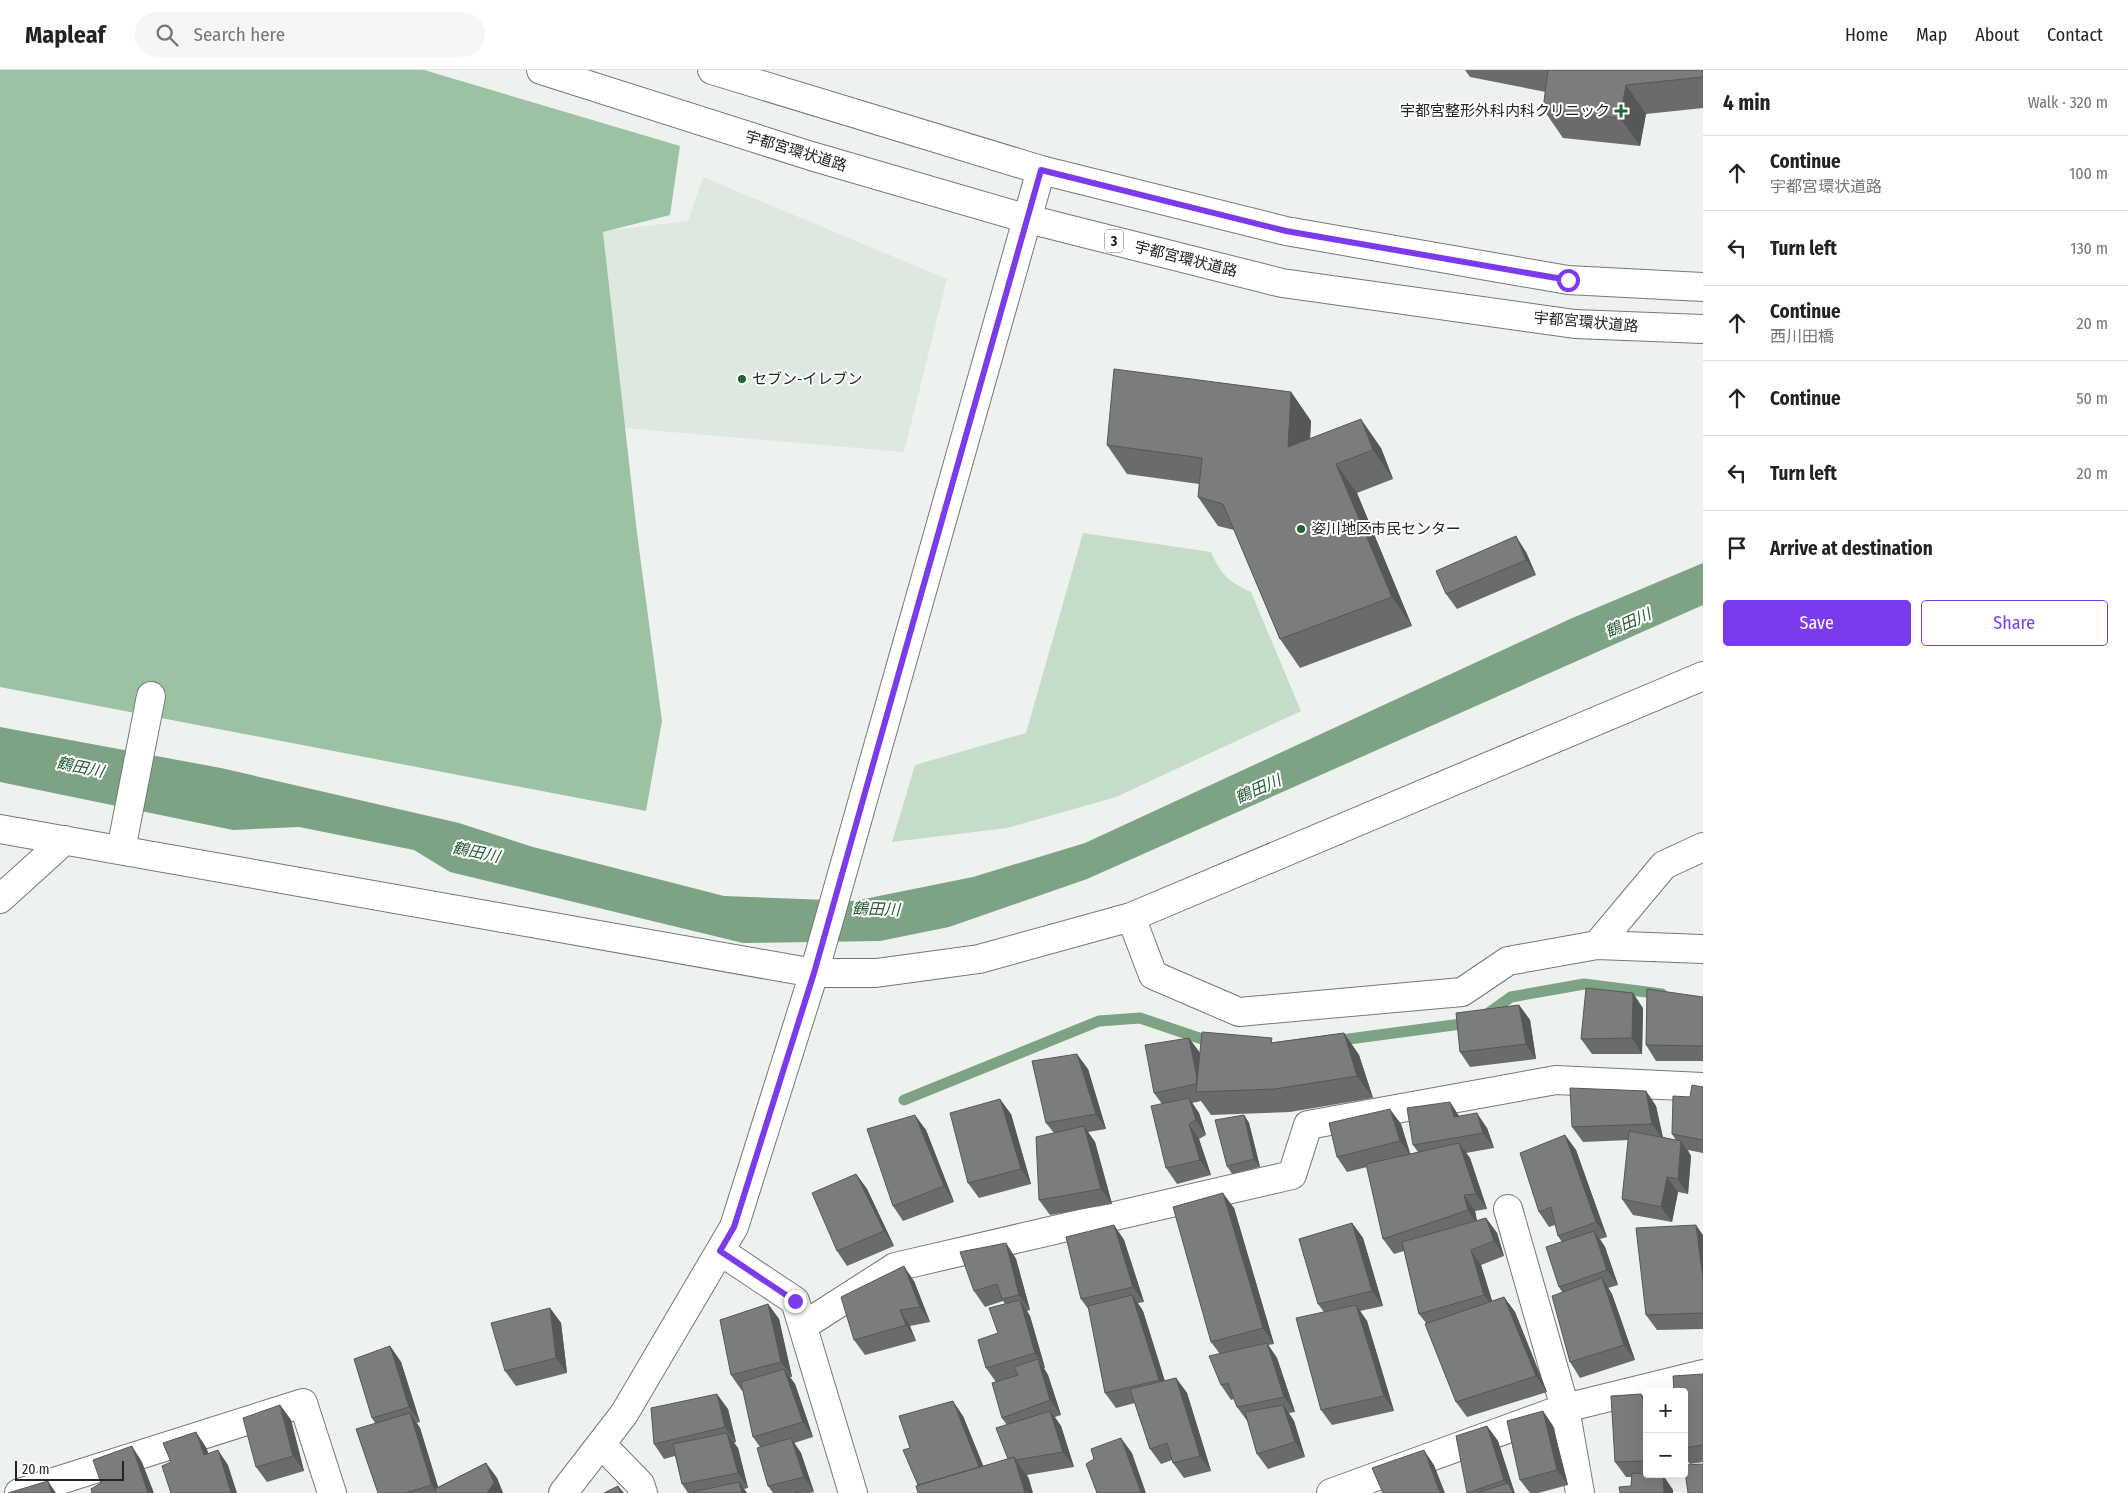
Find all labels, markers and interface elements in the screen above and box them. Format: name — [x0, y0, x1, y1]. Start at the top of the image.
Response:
search box — [135, 12, 485, 57]
text: Mapleaf — [25, 21, 105, 49]
icon: search — [153, 21, 181, 49]
text: Search here — [193, 23, 285, 46]
text: Home — [1845, 24, 1888, 46]
text: Map — [1916, 24, 1947, 46]
text: About — [1975, 24, 2019, 46]
text: Contact — [2047, 24, 2103, 46]
text: 4 min — [1723, 90, 1771, 116]
text: Walk · 320 m — [2028, 93, 2108, 112]
place label: 宇都宮整形外科内科クリニック — [1400, 102, 1610, 120]
marker: 宇都宮整形外科内科クリニック — [1614, 104, 1628, 118]
street label: 宇都宮環状道路 — [743, 127, 849, 175]
text: Continue — [1770, 150, 1841, 173]
icon: ahead — [1723, 159, 1751, 187]
text: 100 m — [2069, 164, 2108, 183]
text: 宇都宮環状道路 — [1770, 177, 1882, 196]
road number: 3 — [1105, 230, 1123, 252]
icon: left — [1723, 234, 1751, 262]
text: Turn left — [1770, 237, 1837, 260]
street label: 宇都宮環状道路 — [1133, 238, 1239, 280]
text: 130 m — [2070, 239, 2108, 258]
route start — [1557, 269, 1580, 292]
text: Continue — [1770, 300, 1841, 323]
street label: 宇都宮環状道路 — [1533, 308, 1639, 336]
icon: ahead — [1723, 309, 1751, 337]
text: 20 m — [2077, 314, 2108, 333]
text: 西川田橋 — [1770, 327, 1834, 346]
place label: セブン-イレブン — [752, 370, 863, 388]
marker: セブン-イレブン — [736, 373, 748, 385]
icon: ahead — [1723, 384, 1751, 412]
text: Continue — [1770, 387, 1841, 410]
text: 50 m — [2076, 389, 2108, 408]
icon: left — [1723, 459, 1751, 487]
text: Turn left — [1770, 462, 1837, 485]
text: 20 m — [2077, 464, 2108, 483]
place label: 姿川地区市民センター — [1311, 520, 1461, 538]
marker: 姿川地区市民センター — [1295, 523, 1307, 535]
icon: arrive — [1723, 534, 1751, 562]
text: Arrive at destination — [1770, 537, 1933, 560]
button: Save — [1723, 600, 1911, 646]
button: Share — [1921, 600, 2108, 646]
water label: 鶴田川 — [1602, 604, 1656, 641]
water label: 鶴田川 — [55, 753, 107, 782]
water label: 鶴田川 — [1232, 770, 1286, 807]
water label: 鶴田川 — [451, 838, 503, 867]
water label: 鶴田川 — [852, 899, 902, 919]
route end — [784, 1290, 807, 1313]
map controls — [1643, 1388, 1688, 1478]
button: + — [1643, 1388, 1688, 1433]
button: − — [1643, 1433, 1688, 1478]
scale bar — [15, 1458, 124, 1481]
text: 20 m — [22, 1461, 50, 1478]

